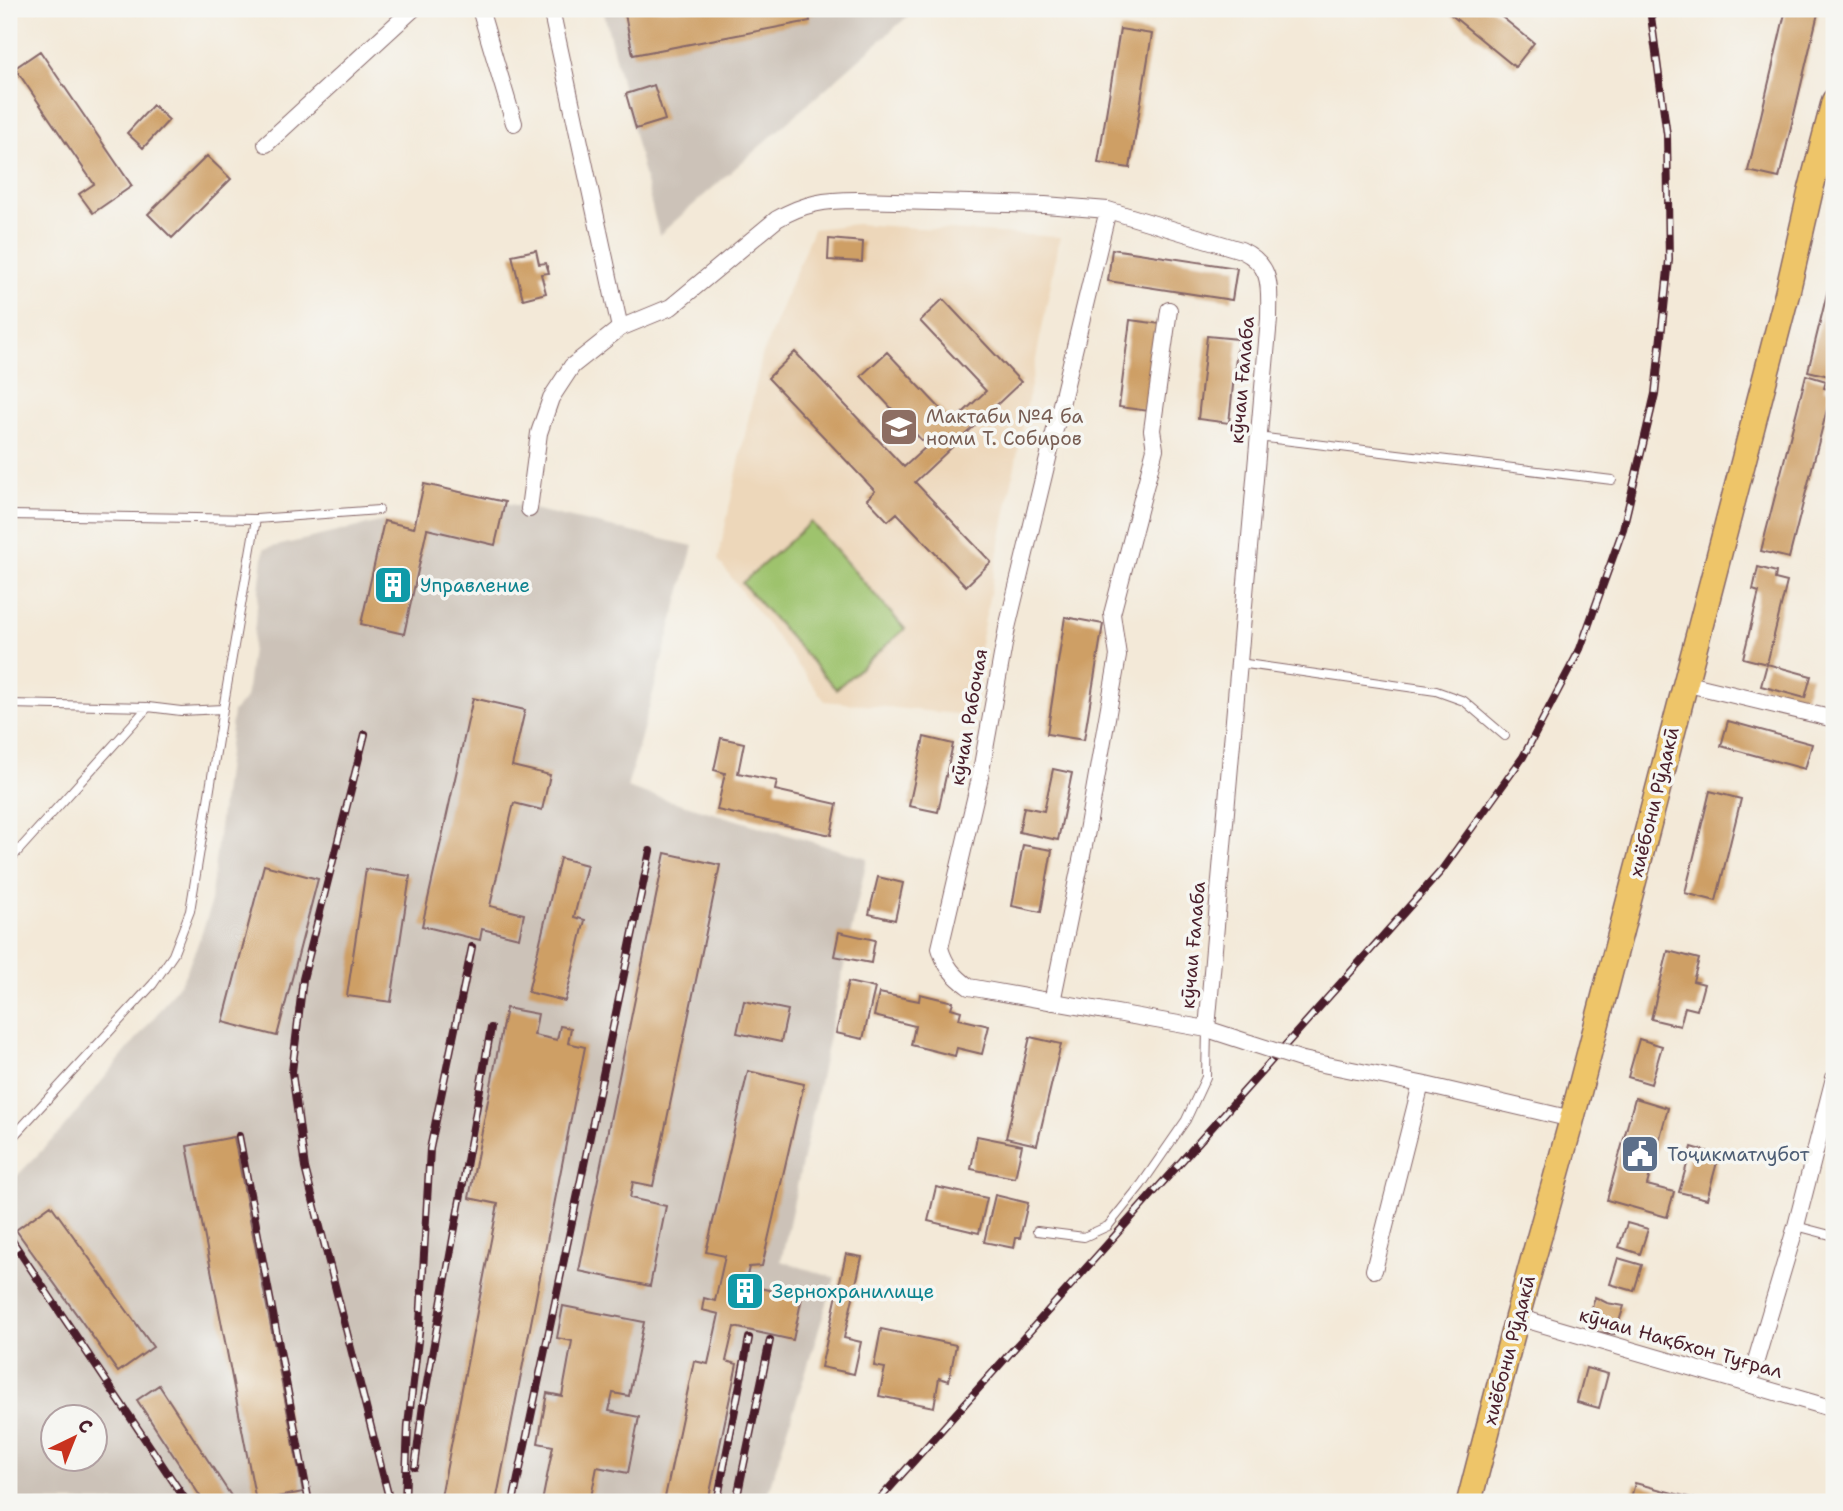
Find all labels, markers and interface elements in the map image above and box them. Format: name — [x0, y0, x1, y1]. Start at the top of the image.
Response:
street label: кӯчаи Ғалаба — [1224, 315, 1260, 445]
place label: Мактаби №4 ба номи Т. Собиров — [926, 404, 1084, 451]
school or university icon: Мактаби №4 ба номи Т. Собиров — [878, 406, 920, 448]
building icon: Управление — [372, 564, 414, 606]
place label: Управление — [420, 573, 530, 598]
street label: кӯчаи Рабочая — [945, 647, 993, 787]
street label: хиёбони Рӯдакӣ — [1623, 724, 1685, 880]
street label: кӯчаи Ғалаба — [1175, 880, 1211, 1010]
public building icon: Тоҷикматлубот — [1619, 1133, 1661, 1175]
place label: Тоҷикматлубот — [1667, 1142, 1810, 1167]
building icon: Зернохранилище — [724, 1270, 766, 1312]
street label: хиёбони Рӯдакӣ — [1477, 1273, 1541, 1427]
place label: Зернохранилище — [772, 1279, 934, 1304]
street label: кӯчаи Нақбхон Туғрал — [1576, 1302, 1786, 1384]
north arrow — [38, 1402, 108, 1472]
text: С — [72, 1413, 98, 1439]

